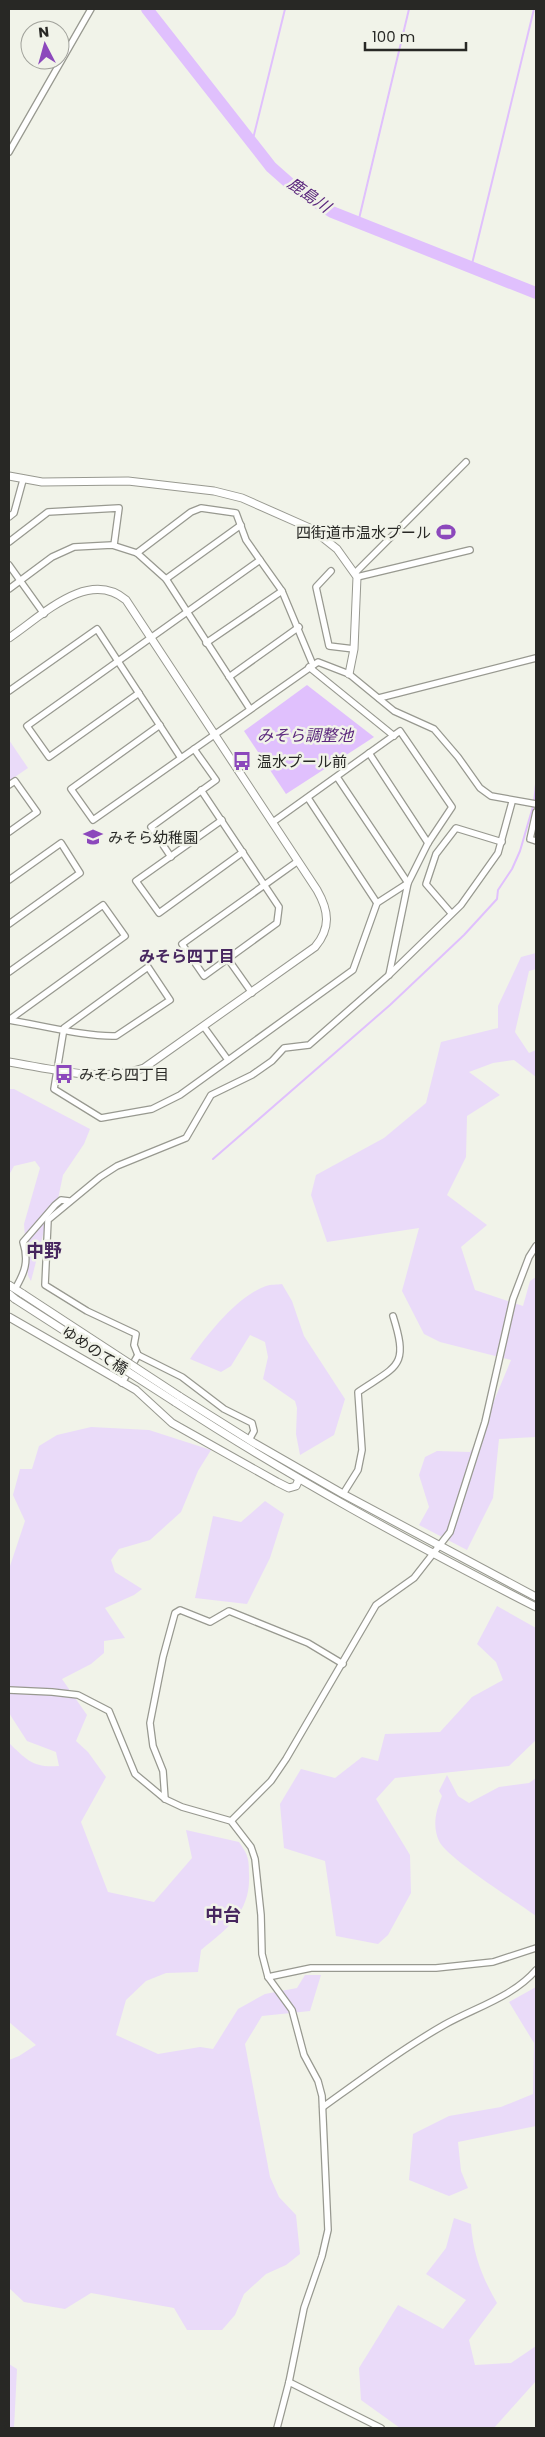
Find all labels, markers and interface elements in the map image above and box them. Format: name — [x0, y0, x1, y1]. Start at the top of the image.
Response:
north arrow — [20, 20, 70, 70]
scale bar — [365, 20, 466, 52]
text: N — [37, 22, 50, 43]
text: 100 m — [372, 26, 415, 47]
water label: 鹿島川 — [283, 172, 337, 219]
sports icon: 四街道市温水プール — [435, 521, 457, 543]
place label: 四街道市温水プール — [296, 522, 431, 543]
water label: みそら調整池 — [257, 724, 355, 747]
bus stop icon: 温水プール前 — [231, 750, 253, 772]
place label: 温水プール前 — [257, 751, 347, 772]
school or university icon: みそら幼稚園 — [82, 826, 104, 848]
place label: みそら幼稚園 — [108, 827, 198, 848]
district label: みそら四丁目 — [139, 945, 235, 968]
bus stop icon: みそら四丁目 — [53, 1063, 75, 1085]
place label: みそら四丁目 — [79, 1064, 169, 1085]
district label: 中野 — [26, 1238, 62, 1263]
street label: ゆめのて橋 — [58, 1321, 132, 1379]
district label: 中台 — [205, 1902, 241, 1927]

